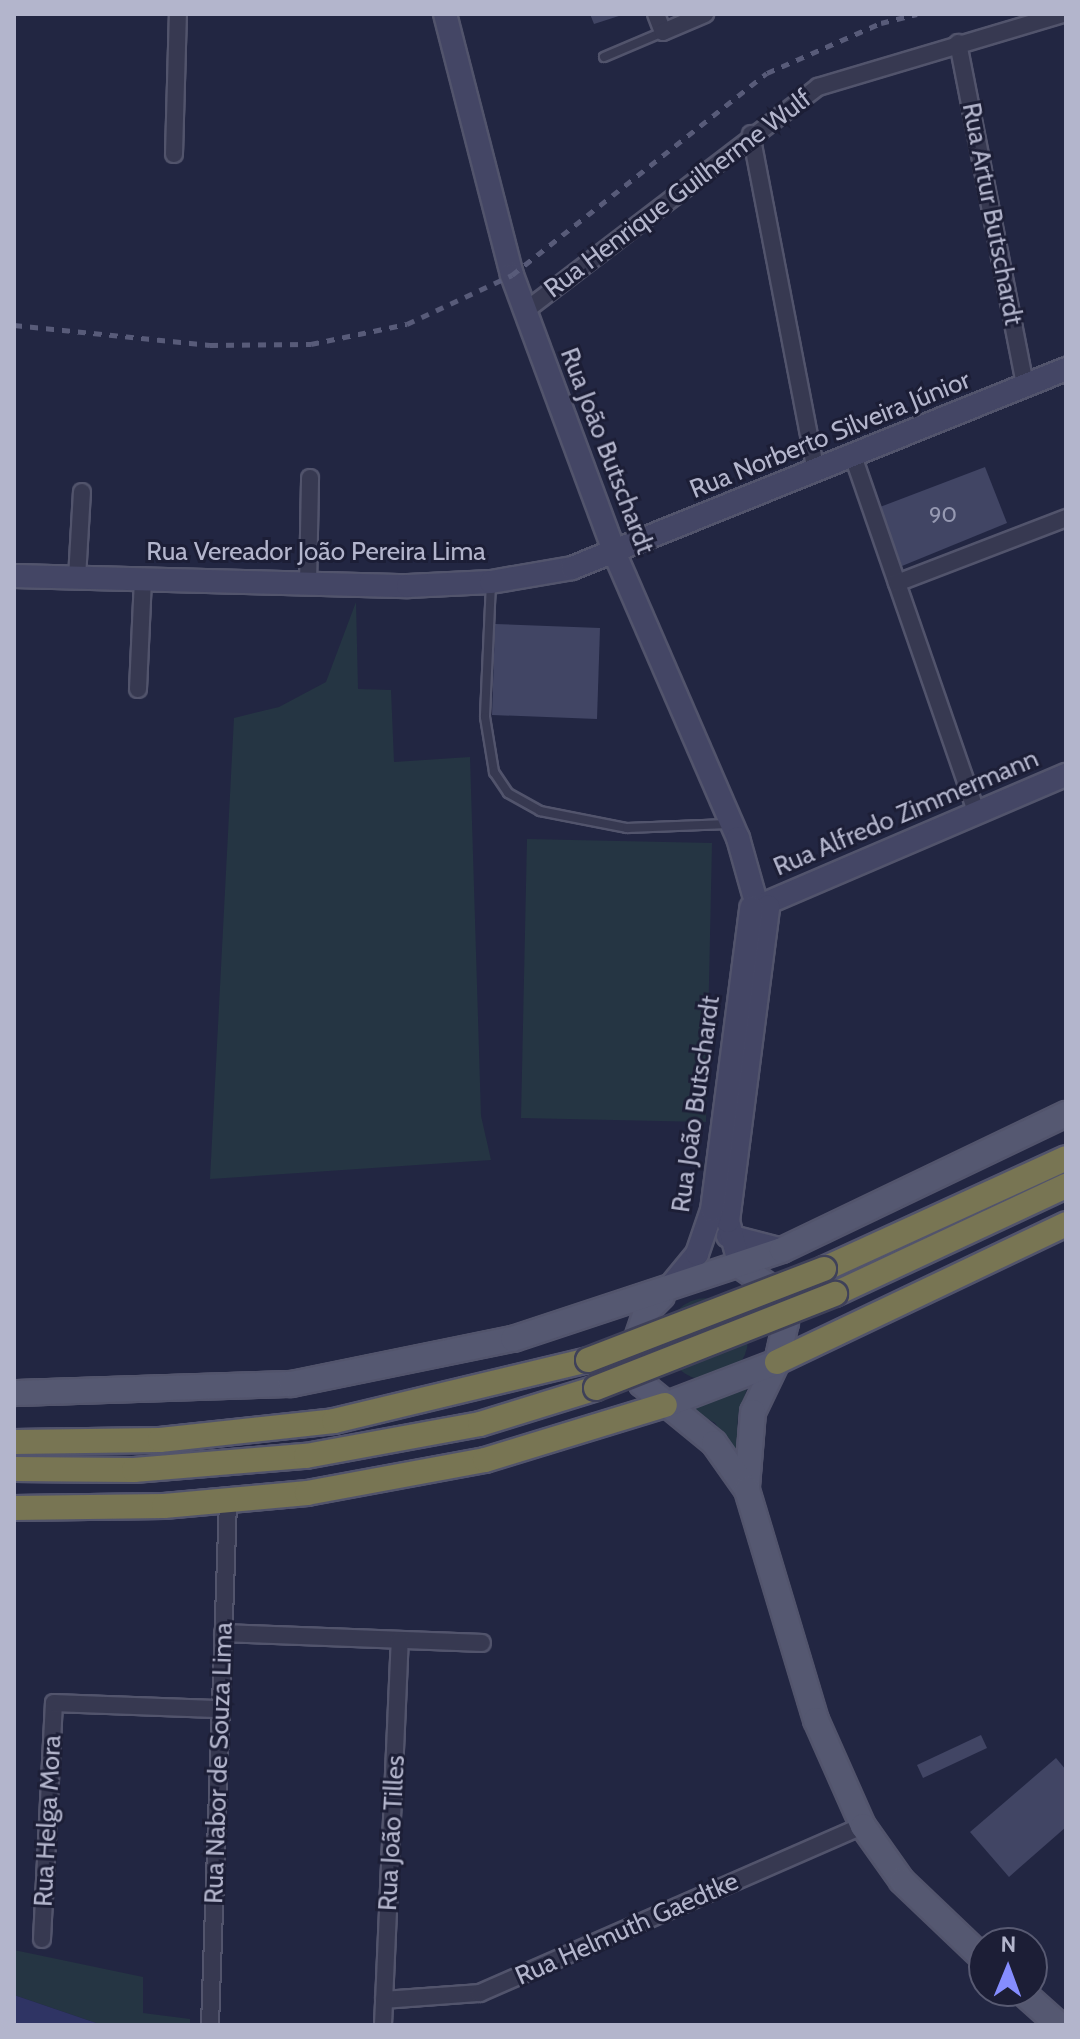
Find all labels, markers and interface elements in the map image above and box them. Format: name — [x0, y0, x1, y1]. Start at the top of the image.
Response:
street label: Rua Henrique Guilherme Wulf — [538, 83, 818, 305]
street label: Rua Artur Butschardt — [955, 100, 1029, 328]
street label: Rua João Butschardt — [553, 343, 661, 559]
street label: Rua Norberto Silveira Júnior — [685, 364, 975, 506]
house number: 90 — [929, 502, 957, 528]
street label: Rua Vereador João Pereira Lima — [146, 536, 486, 568]
street label: Rua Alfredo Zimmermann — [769, 743, 1043, 883]
street label: Rua João Butschardt — [665, 994, 727, 1214]
street label: Rua Nabor de Souza Lima — [198, 1622, 240, 1904]
street label: Rua Helga Mora — [28, 1734, 68, 1908]
street label: Rua João Tilles — [372, 1754, 412, 1912]
street label: Rua Helmuth Gaedtke — [511, 1866, 743, 1992]
north arrow — [968, 1927, 1048, 2007]
text: N — [1000, 1931, 1016, 1958]

